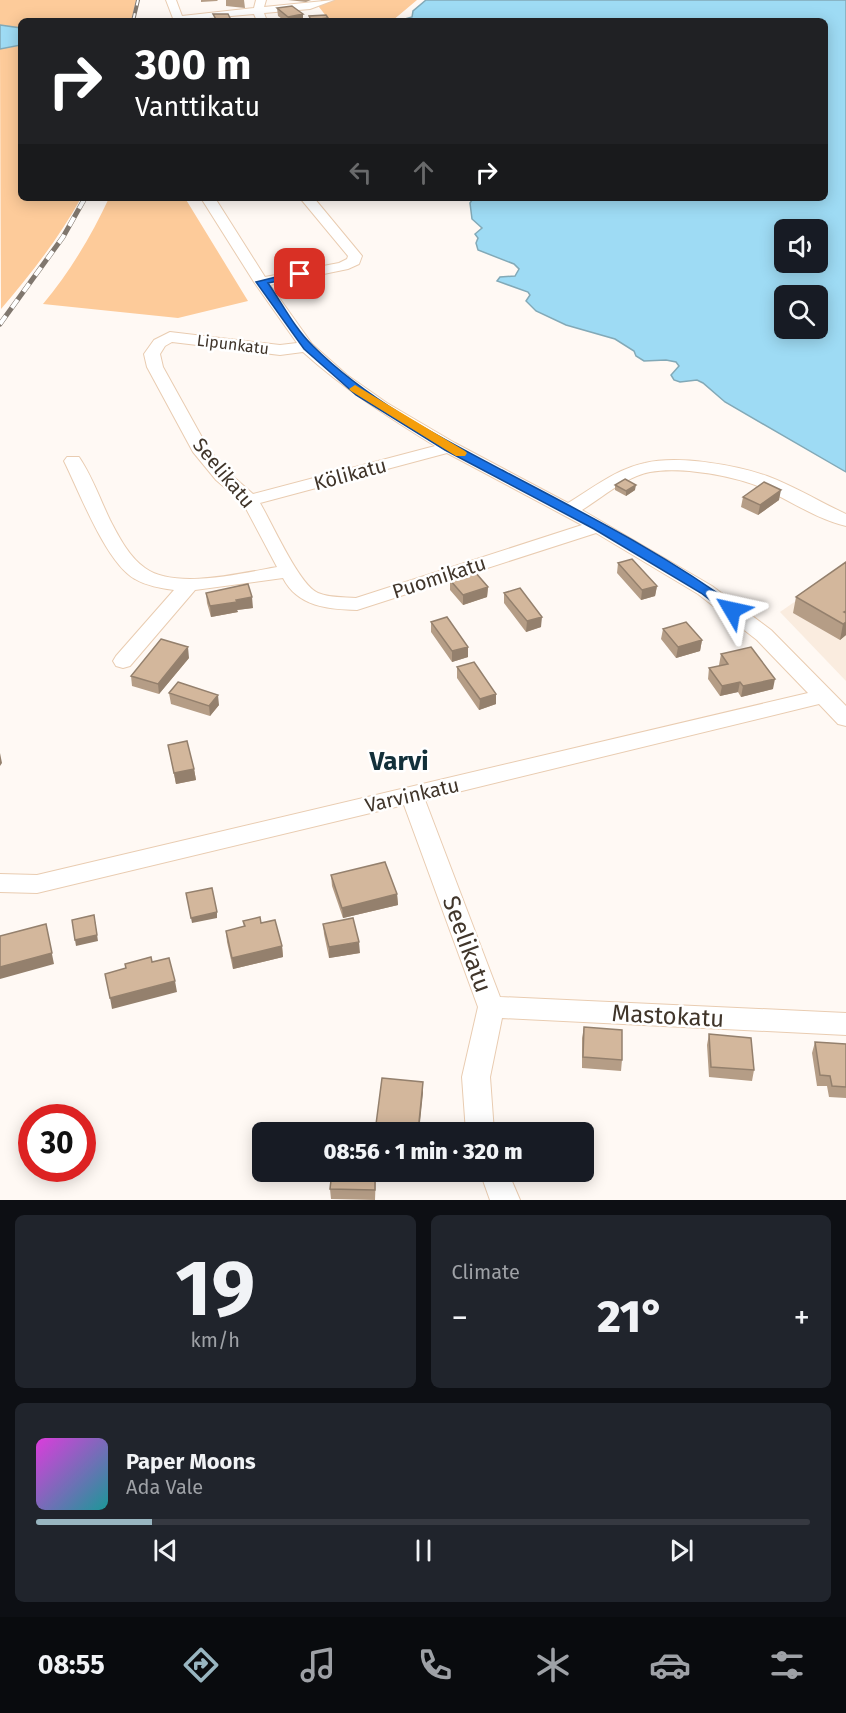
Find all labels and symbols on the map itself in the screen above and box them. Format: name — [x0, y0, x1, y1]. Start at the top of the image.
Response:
pin — [274, 248, 325, 299]
street label: Lipunkatu — [196, 331, 270, 358]
street label: Seelikatu — [188, 433, 260, 513]
street label: Kölikatu — [311, 453, 389, 495]
street label: Puomikatu — [389, 551, 489, 603]
position arrow — [700, 578, 764, 642]
district label: Varvi — [368, 746, 429, 777]
street label: Varvinkatu — [363, 773, 461, 817]
street label: Seelikatu — [437, 892, 497, 996]
street label: Mastokatu — [611, 999, 725, 1033]
speed limit sign: 30 — [18, 1104, 96, 1182]

